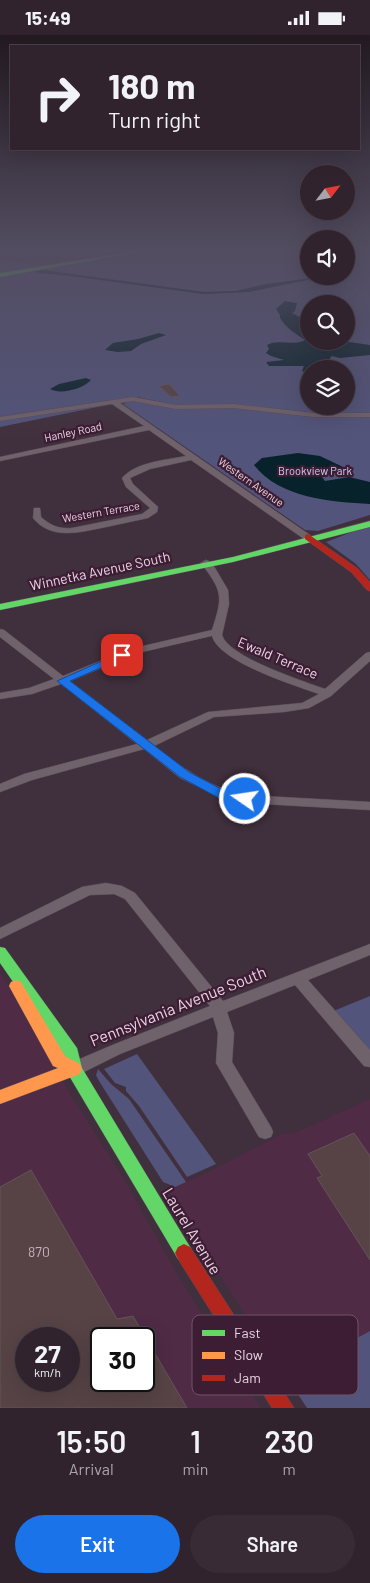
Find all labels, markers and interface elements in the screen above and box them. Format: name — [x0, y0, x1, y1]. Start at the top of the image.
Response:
text: 15:49 — [25, 6, 70, 29]
text: 180 m — [108, 64, 196, 106]
icon: right — [25, 65, 90, 130]
text: Turn right — [108, 106, 201, 132]
north arrow — [300, 165, 355, 220]
map controls — [300, 165, 355, 415]
button: sound — [300, 230, 355, 285]
button: search — [300, 295, 355, 350]
button: layers — [300, 360, 355, 415]
street label: Hanley Road — [43, 419, 103, 444]
street label: Western Avenue — [216, 454, 287, 509]
park label: Brookview Park — [278, 464, 352, 477]
street label: Western Terrace — [61, 498, 141, 525]
street label: Winnetka Avenue South — [28, 547, 172, 594]
street label: Ewald Terrace — [235, 633, 321, 682]
pin — [101, 634, 143, 676]
icon: arrive — [108, 641, 136, 669]
position arrow — [218, 772, 270, 824]
street label: Pennsylvania Avenue South — [87, 962, 269, 1050]
street label: Laurel Avenue — [159, 1184, 226, 1278]
house number: 870 — [28, 1243, 50, 1260]
legend — [192, 1315, 358, 1395]
text: Fast — [234, 1324, 260, 1341]
speed limit sign: 30 — [90, 1327, 155, 1392]
text: 27 — [34, 1338, 61, 1368]
text: Slow — [234, 1346, 263, 1363]
text: km/h — [34, 1365, 61, 1379]
text: Jam — [234, 1369, 261, 1386]
text: 15:50 — [56, 1423, 126, 1459]
text: 1 — [190, 1423, 201, 1459]
text: 230 — [265, 1423, 314, 1459]
text: Arrival — [69, 1459, 114, 1478]
text: min — [182, 1459, 208, 1478]
text: m — [283, 1459, 296, 1478]
button: Exit — [15, 1515, 180, 1573]
button: Share — [190, 1515, 355, 1573]

